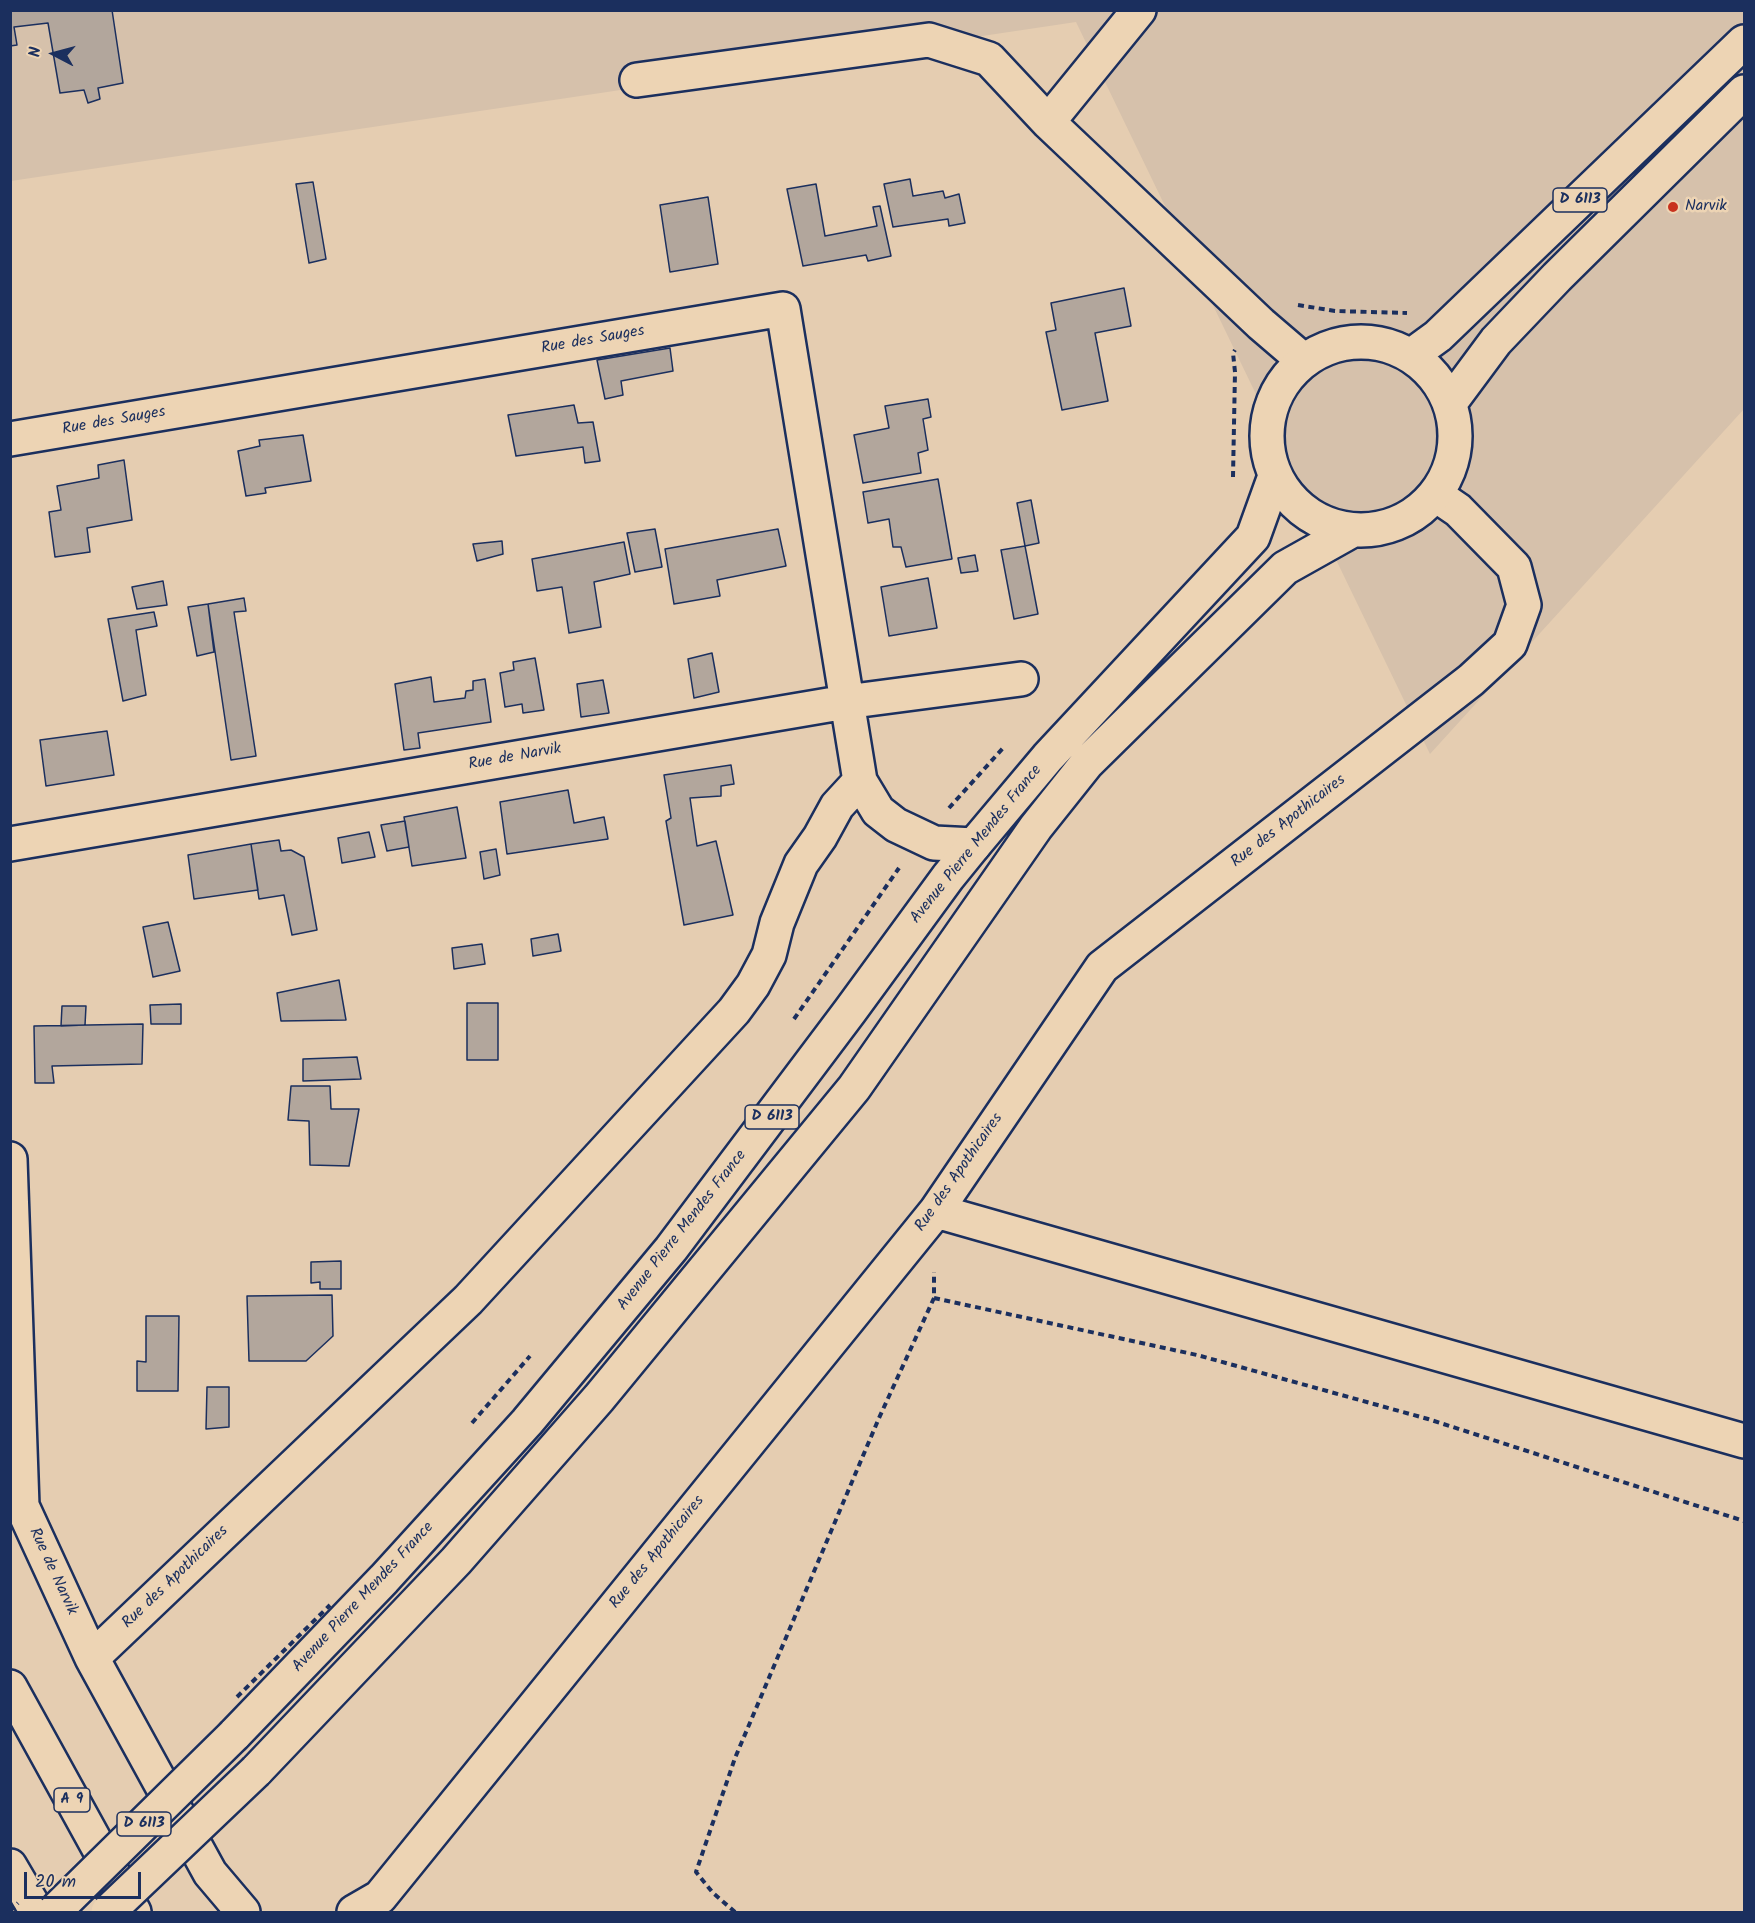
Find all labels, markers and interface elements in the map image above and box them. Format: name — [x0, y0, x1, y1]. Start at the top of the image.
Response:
north arrow — [24, 24, 84, 84]
text: N — [23, 46, 49, 58]
road number: D 6113 — [1553, 188, 1607, 212]
place label: Narvik — [1685, 197, 1727, 217]
marker: Narvik — [1666, 200, 1680, 214]
street label: Rue des Sauges — [540, 322, 646, 360]
street label: Rue des Sauges — [61, 403, 167, 441]
street label: Rue de Narvik — [467, 740, 563, 776]
street label: Avenue Pierre Mendes France — [907, 762, 1047, 928]
street label: Rue des Apothicaires — [1228, 771, 1350, 873]
road number: D 6113 — [745, 1105, 799, 1129]
street label: Rue des Apothicaires — [912, 1110, 1008, 1236]
street label: Avenue Pierre Mendes France — [614, 1147, 752, 1315]
street label: Rue des Apothicaires — [606, 1493, 710, 1613]
street label: Avenue Pierre Mendes France — [289, 1519, 439, 1677]
street label: Rue des Apothicaires — [119, 1522, 233, 1634]
street label: Rue de Narvik — [23, 1525, 81, 1619]
road number: A 9 — [54, 1788, 90, 1812]
road number: D 6113 — [117, 1812, 171, 1836]
scale bar — [27, 1860, 144, 1898]
text: 20 m — [35, 1868, 76, 1897]

